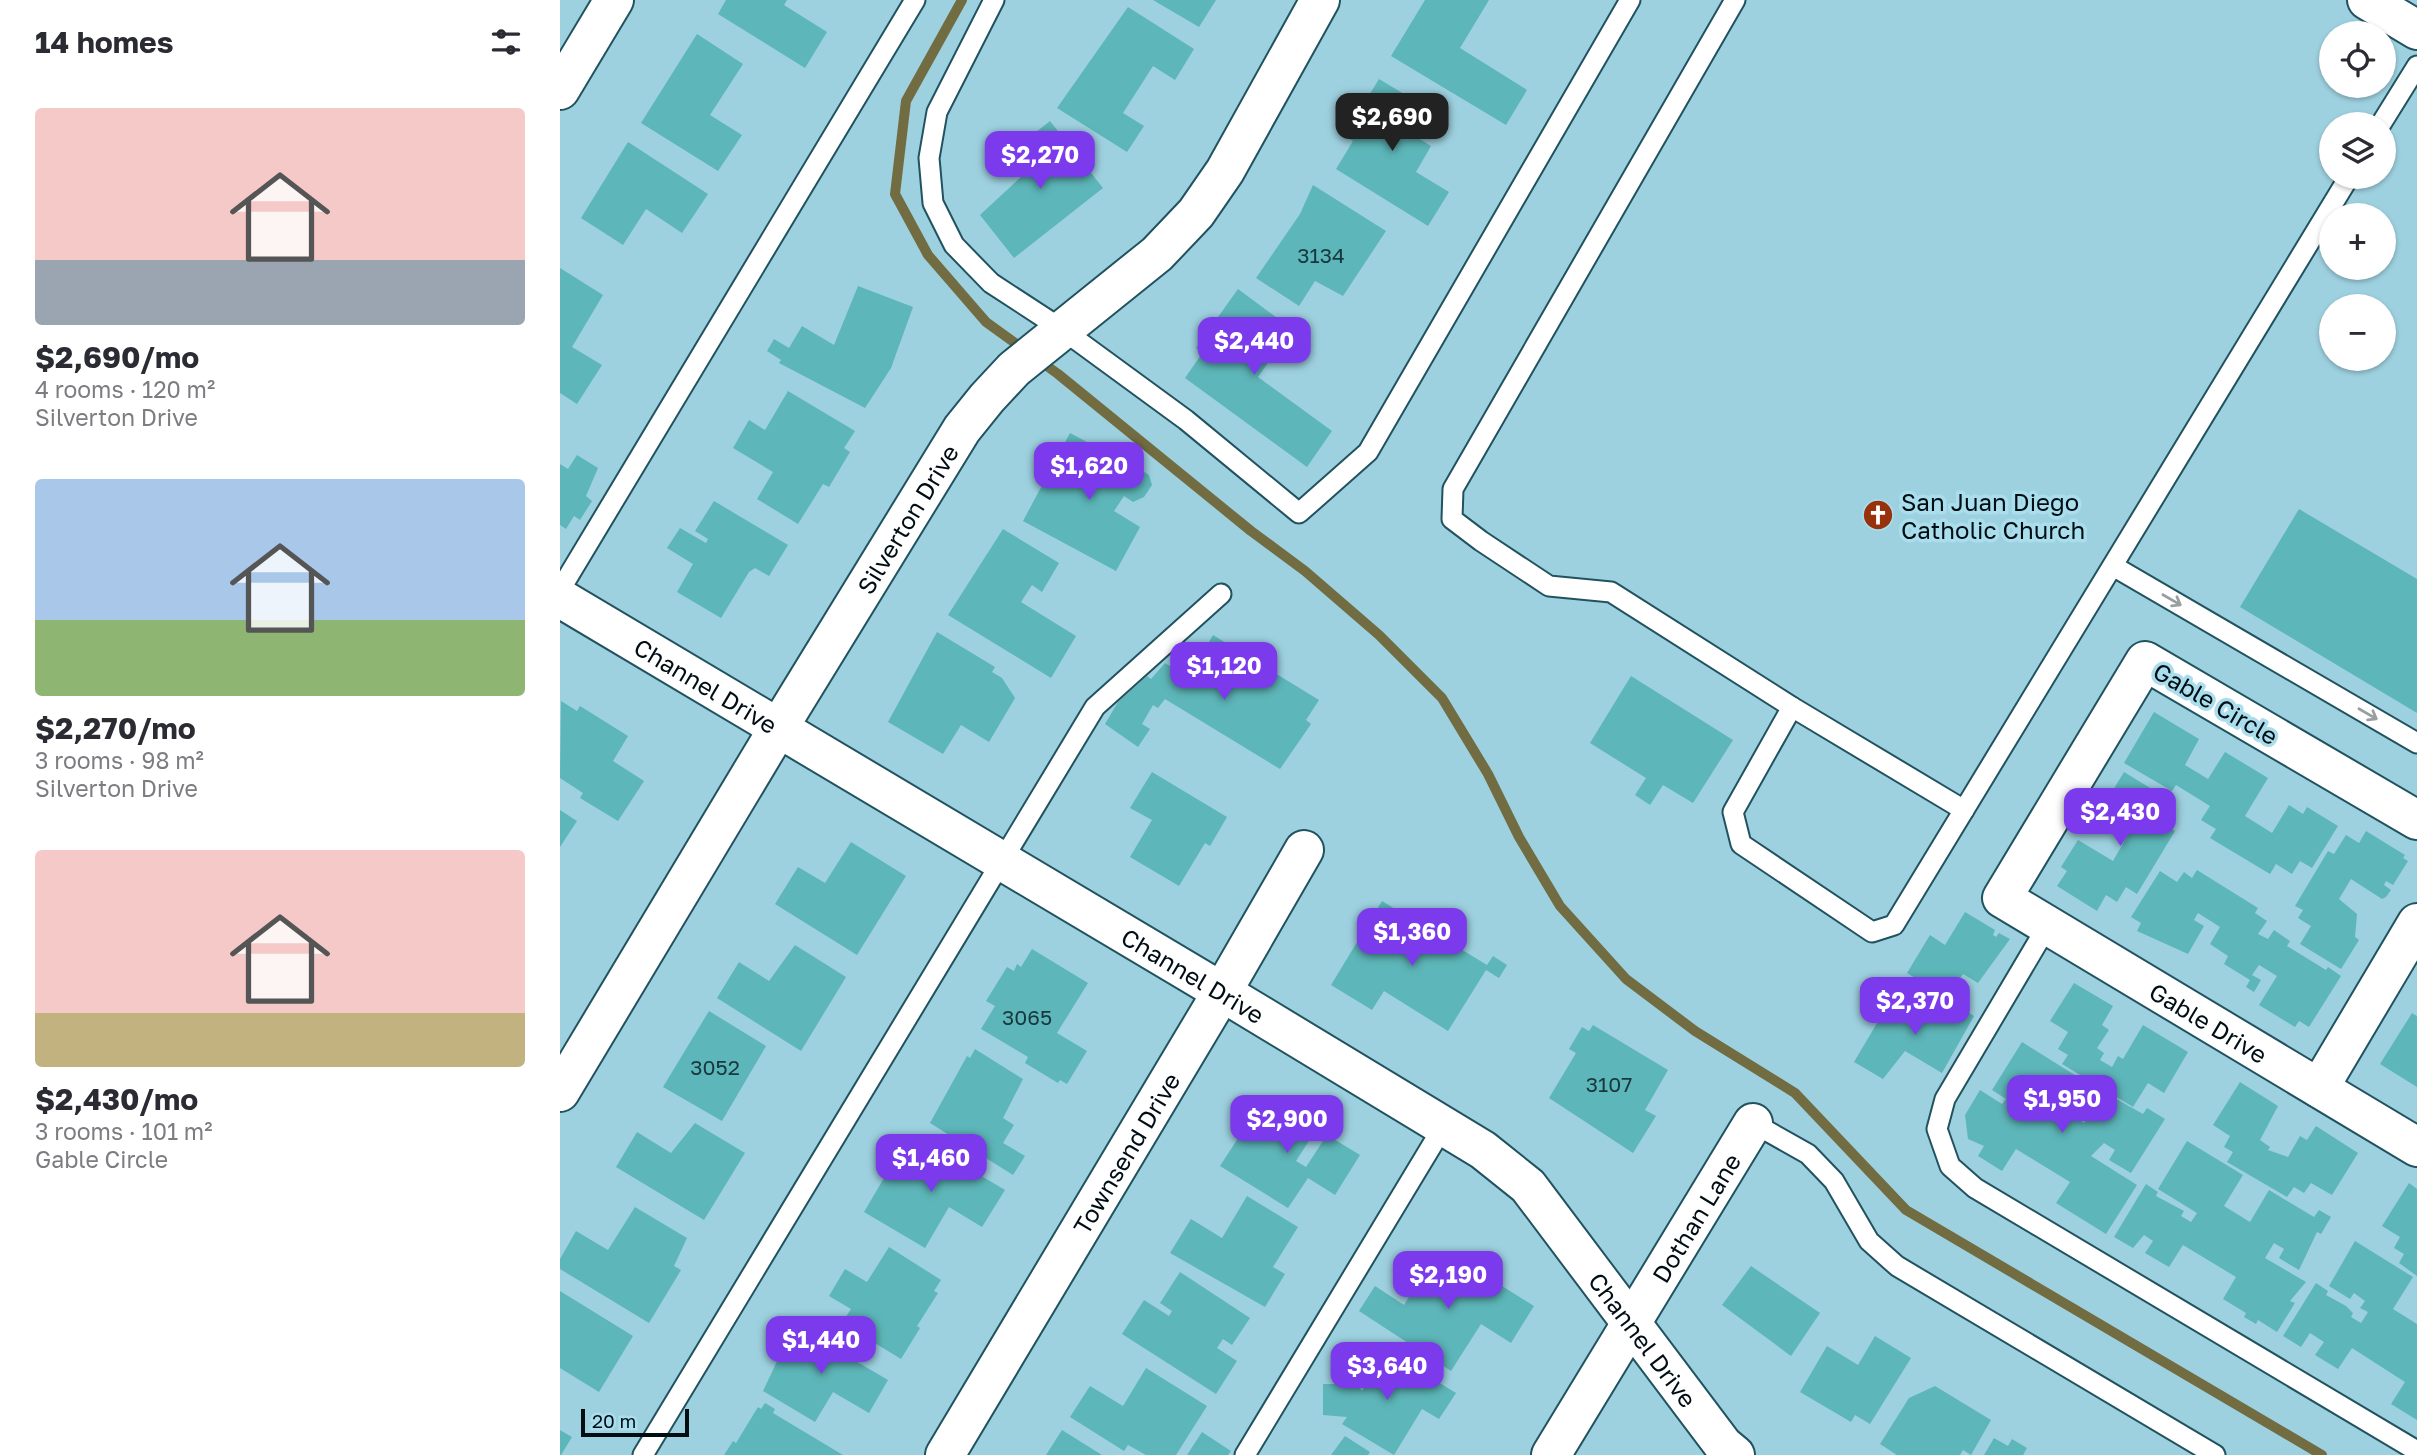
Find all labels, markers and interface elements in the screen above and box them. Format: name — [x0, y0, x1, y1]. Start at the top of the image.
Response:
map controls — [2319, 21, 2396, 371]
button: locate — [2319, 21, 2396, 98]
icon: filters — [487, 23, 525, 61]
text: 14 homes — [35, 24, 174, 60]
pin: $2,690 — [1335, 94, 1449, 153]
text: $2,690 — [1352, 102, 1432, 130]
button: layers — [2319, 112, 2396, 189]
pin: $2,270 — [983, 132, 1097, 191]
text: $2,270 — [1001, 140, 1079, 168]
icon: home — [217, 154, 343, 280]
button: + — [2319, 203, 2396, 280]
house number: 3134 — [1297, 242, 1345, 268]
button: − — [2319, 294, 2396, 371]
pin: $2,440 — [1197, 318, 1311, 377]
text: $2,440 — [1214, 326, 1294, 354]
text: $2,690/mo — [35, 339, 199, 375]
text: 4 rooms · 120 m² — [35, 375, 215, 403]
text: Silverton Drive — [35, 403, 198, 431]
street label: Silverton Drive — [850, 439, 964, 599]
pin: $1,620 — [1032, 442, 1146, 502]
text: $1,620 — [1050, 451, 1128, 479]
place label: San Juan Diego Catholic Church — [1901, 487, 2085, 544]
church icon: San Juan Diego Catholic Church — [1861, 498, 1895, 532]
icon: home — [217, 525, 343, 651]
one-way arrow — [2161, 593, 2181, 607]
street label: Channel Drive — [629, 631, 783, 739]
pin: $1,120 — [1167, 642, 1281, 702]
text: $1,120 — [1186, 651, 1262, 679]
street label: Gable Circle — [2149, 656, 2283, 750]
one-way arrow — [2358, 708, 2378, 722]
text: $2,270/mo — [35, 710, 196, 746]
text: 3 rooms · 98 m² — [35, 746, 204, 774]
text: Silverton Drive — [35, 774, 198, 802]
pin: $2,430 — [2063, 788, 2177, 848]
text: $2,430 — [2080, 797, 2160, 825]
icon: home — [217, 896, 343, 1022]
pin: $1,360 — [1355, 908, 1469, 968]
text: $1,360 — [1373, 917, 1451, 945]
street label: Channel Drive — [1117, 921, 1270, 1029]
street label: Gable Drive — [2145, 976, 2273, 1068]
pin: $2,370 — [1858, 978, 1972, 1037]
text: $2,370 — [1876, 986, 1954, 1014]
house number: 3065 — [1002, 1004, 1052, 1030]
house number: 3052 — [690, 1054, 740, 1080]
street label: Townsend Drive — [1066, 1067, 1185, 1239]
house number: 3107 — [1586, 1071, 1632, 1097]
pin: $1,950 — [2005, 1076, 2119, 1135]
text: $2,430/mo — [35, 1081, 198, 1117]
text: $1,950 — [2023, 1084, 2101, 1112]
pin: $2,900 — [1230, 1096, 1344, 1155]
text: $2,900 — [1246, 1104, 1328, 1132]
text: 3 rooms · 101 m² — [35, 1117, 212, 1145]
pin: $1,460 — [874, 1134, 988, 1194]
text: $1,460 — [892, 1143, 970, 1171]
text: Gable Circle — [35, 1145, 168, 1173]
street label: Dothan Lane — [1645, 1148, 1746, 1287]
pin: $2,190 — [1391, 1252, 1505, 1311]
text: $2,190 — [1409, 1260, 1487, 1288]
street label: Channel Drive — [1583, 1266, 1704, 1412]
pin: $1,440 — [764, 1316, 878, 1376]
text: $1,440 — [782, 1325, 860, 1353]
pin: $3,640 — [1330, 1342, 1444, 1402]
text: $3,640 — [1347, 1351, 1427, 1379]
scale bar — [581, 1406, 690, 1438]
text: 20 m — [592, 1409, 636, 1432]

